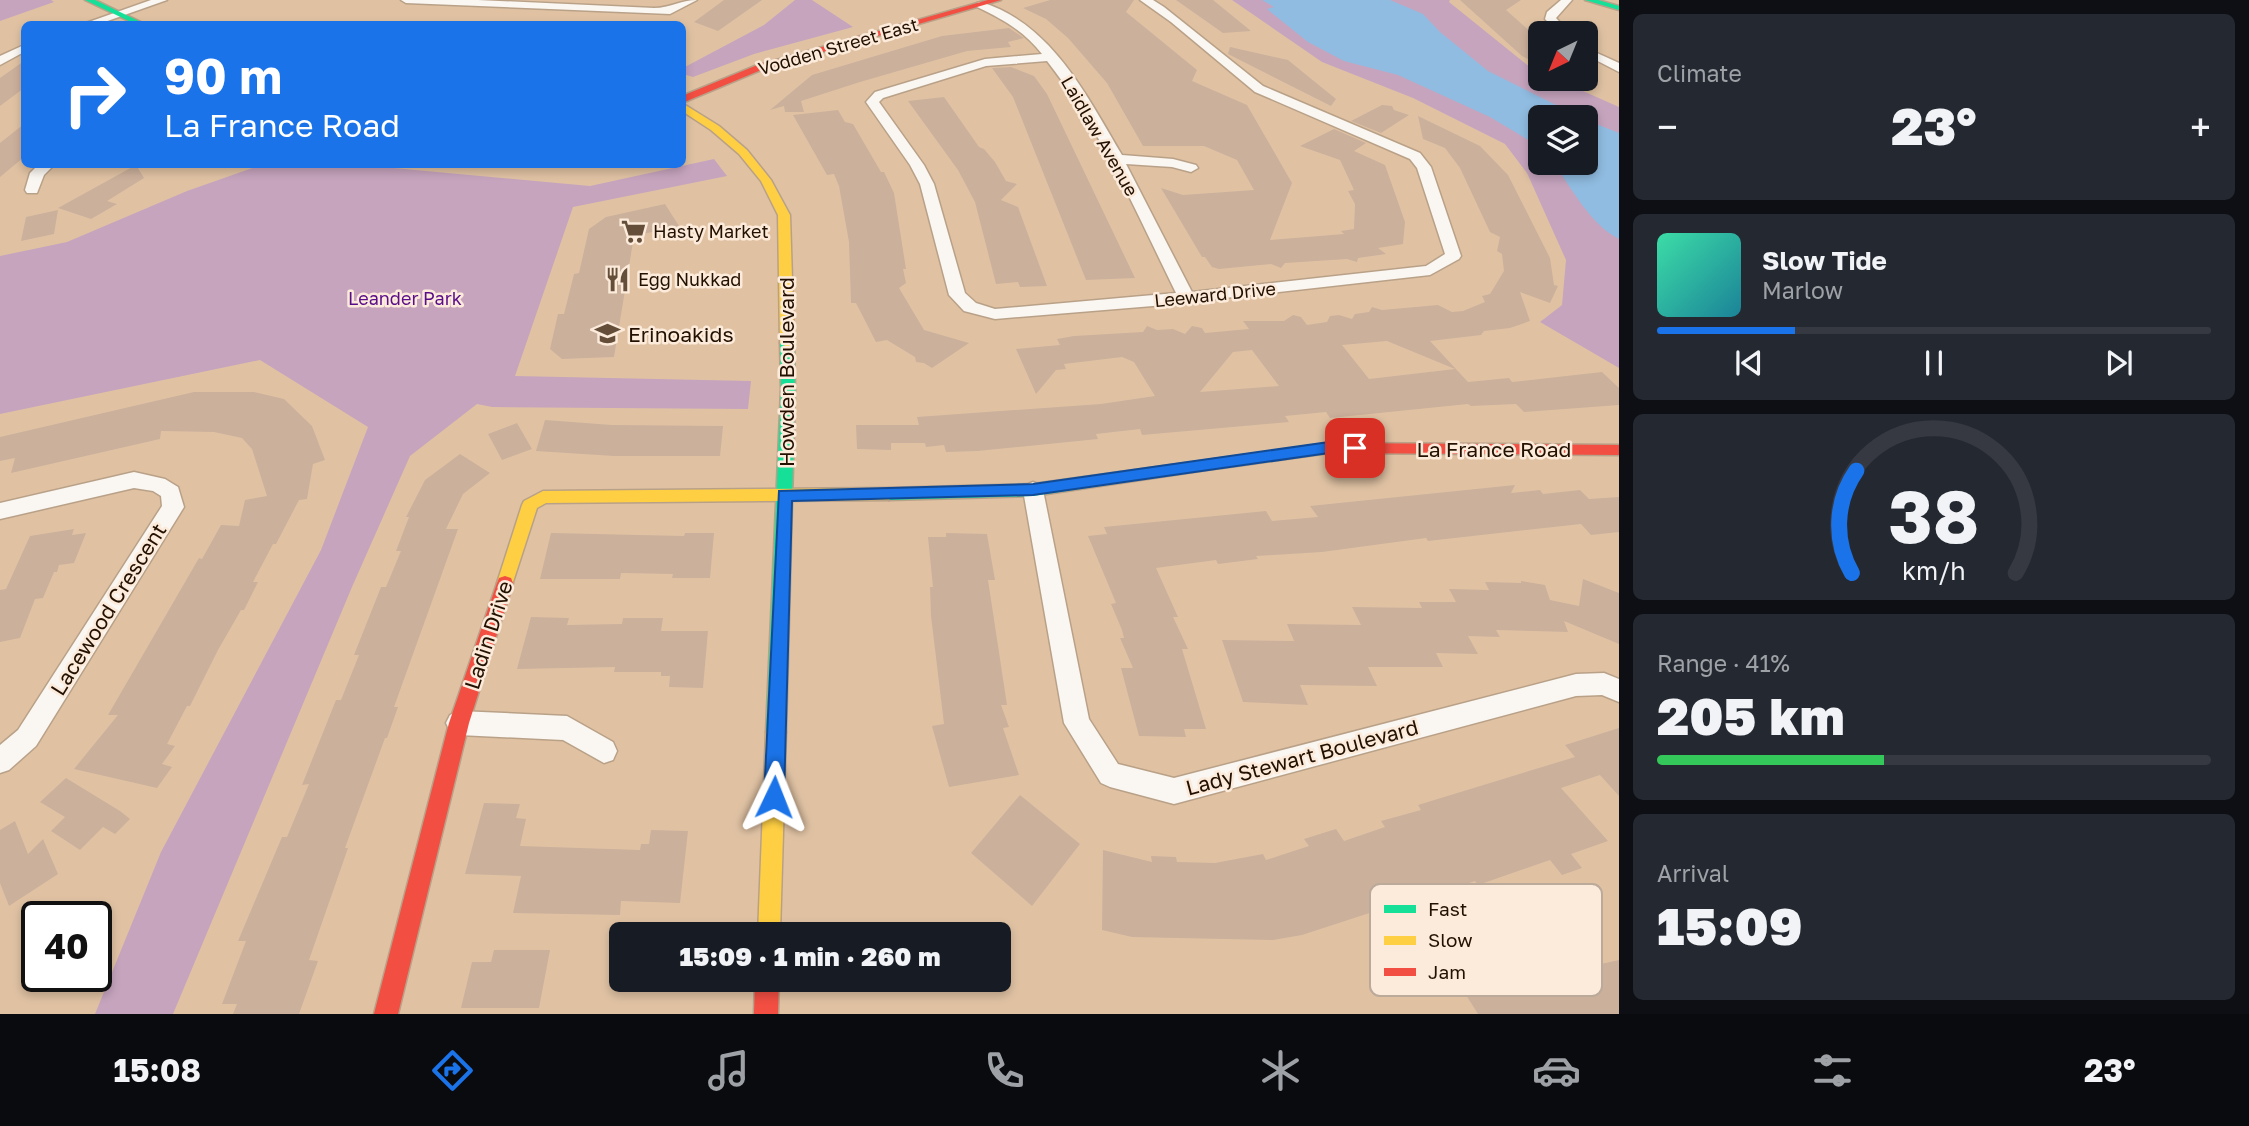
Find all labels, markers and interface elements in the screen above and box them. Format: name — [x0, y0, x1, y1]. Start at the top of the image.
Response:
street label: Vodden Street East — [755, 13, 921, 79]
north arrow — [1528, 21, 1598, 91]
map controls — [1528, 21, 1598, 175]
text: 90 m — [164, 46, 282, 105]
icon: right — [49, 49, 140, 140]
text: Climate — [1657, 59, 1742, 87]
street label: Laidlaw Avenue — [1057, 72, 1143, 200]
text: 23° — [1891, 94, 1977, 156]
text: − — [1657, 104, 1678, 149]
text: + — [2190, 104, 2211, 149]
button: layers — [1528, 105, 1598, 175]
text: La France Road — [164, 106, 400, 144]
supermarket icon: Hasty Market — [619, 217, 647, 245]
place label: Hasty Market — [653, 220, 769, 242]
text: Slow Tide — [1762, 245, 1887, 276]
restaurant icon: Egg Nukkad — [604, 265, 632, 293]
place label: Egg Nukkad — [638, 268, 741, 290]
text: Marlow — [1762, 276, 1843, 304]
street label: Howden Boulevard — [773, 277, 799, 467]
street label: Leeward Drive — [1153, 277, 1277, 311]
park label: Leander Park — [348, 287, 462, 309]
school or university icon: Erinoakids — [594, 320, 622, 348]
place label: Erinoakids — [628, 321, 734, 347]
icon: previous — [1730, 344, 1768, 382]
icon: pause — [1915, 344, 1953, 382]
icon: next — [2100, 344, 2138, 382]
pin — [1325, 418, 1385, 478]
icon: arrive — [1336, 429, 1374, 467]
street label: La France Road — [1417, 436, 1571, 462]
text: 38 — [1889, 472, 1980, 559]
street label: Lacewood Crescent — [45, 518, 171, 700]
text: km/h — [1902, 555, 1966, 586]
street label: Ladin Drive — [458, 577, 518, 693]
text: Range · 41% — [1657, 649, 1790, 677]
text: 205 km — [1657, 684, 1845, 746]
street label: Lady Stewart Boulevard — [1183, 713, 1421, 801]
position arrow — [737, 760, 811, 834]
text: Arrival — [1657, 859, 1729, 887]
legend — [1370, 884, 1602, 996]
text: 15:09 — [1657, 894, 1803, 956]
text: Fast — [1428, 897, 1467, 920]
speed limit sign: 40 — [21, 901, 112, 992]
text: Slow — [1428, 928, 1473, 951]
text: 15:09 · 1 min · 260 m — [679, 941, 941, 972]
text: Jam — [1428, 960, 1466, 983]
icon: directions — [428, 1046, 477, 1095]
icon: music — [704, 1046, 753, 1095]
icon: phone — [980, 1046, 1029, 1095]
icon: climate — [1256, 1046, 1305, 1095]
icon: car — [1532, 1046, 1581, 1095]
icon: filters — [1808, 1046, 1857, 1095]
text: 15:08 — [113, 1051, 201, 1089]
text: 23° — [2084, 1051, 2135, 1089]

